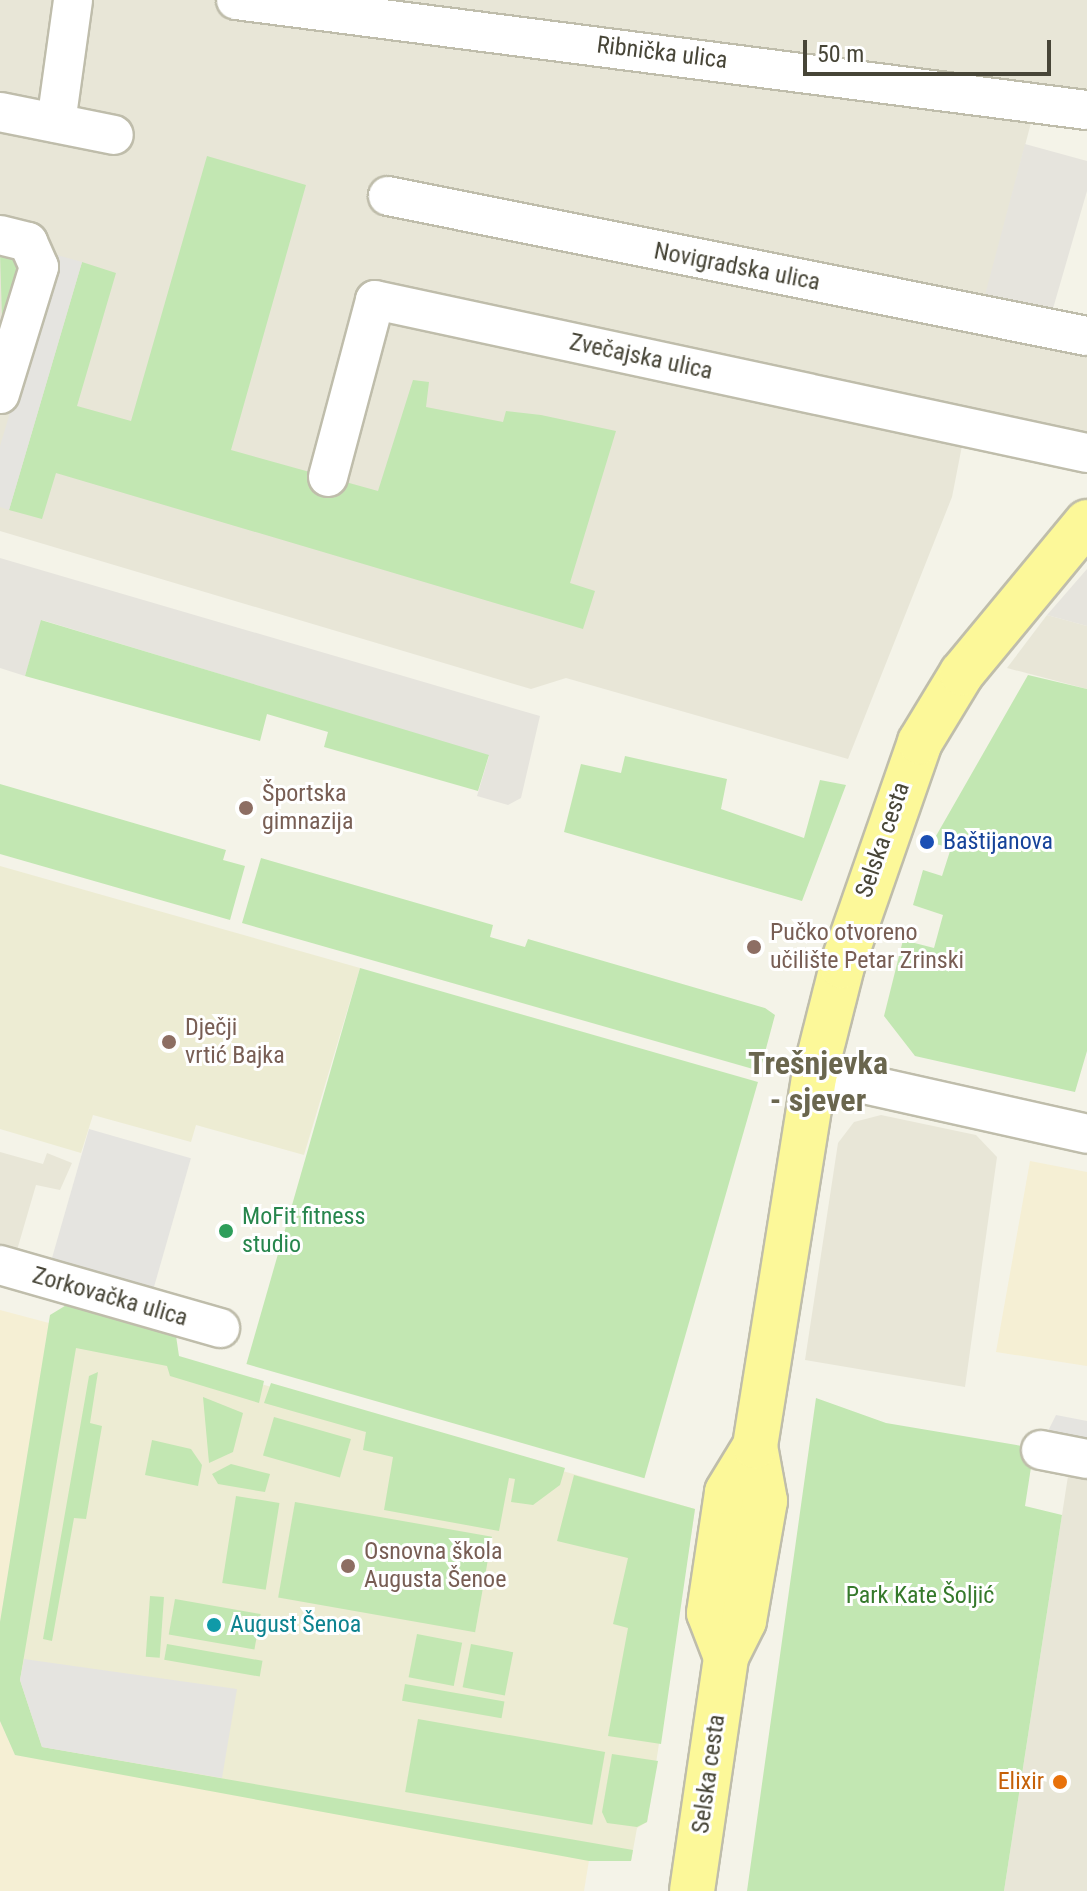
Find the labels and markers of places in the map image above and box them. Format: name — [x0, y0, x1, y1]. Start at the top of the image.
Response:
place label: Športska gimnazija — [262, 780, 353, 836]
marker: Športska gimnazija — [237, 799, 255, 817]
place label: Baštijanova — [943, 828, 1053, 856]
marker: Baštijanova — [918, 833, 936, 851]
place label: Pučko otvoreno učilište Petar Zrinski — [770, 919, 964, 975]
marker: Pučko otvoreno učilište Petar Zrinski — [745, 938, 763, 956]
place label: Dječji vrtić Bajka — [185, 1014, 285, 1070]
marker: Dječji vrtić Bajka — [160, 1033, 178, 1051]
place label: MoFit fitness studio — [242, 1203, 365, 1259]
marker: MoFit fitness studio — [217, 1222, 235, 1240]
place label: Osnovna škola Augusta Šenoe — [364, 1538, 506, 1594]
marker: Osnovna škola Augusta Šenoe — [339, 1557, 357, 1575]
place label: August Šenoa — [230, 1611, 361, 1639]
marker: August Šenoa — [205, 1616, 223, 1634]
place label: Elixir — [998, 1768, 1044, 1796]
marker: Elixir — [1051, 1773, 1069, 1791]

